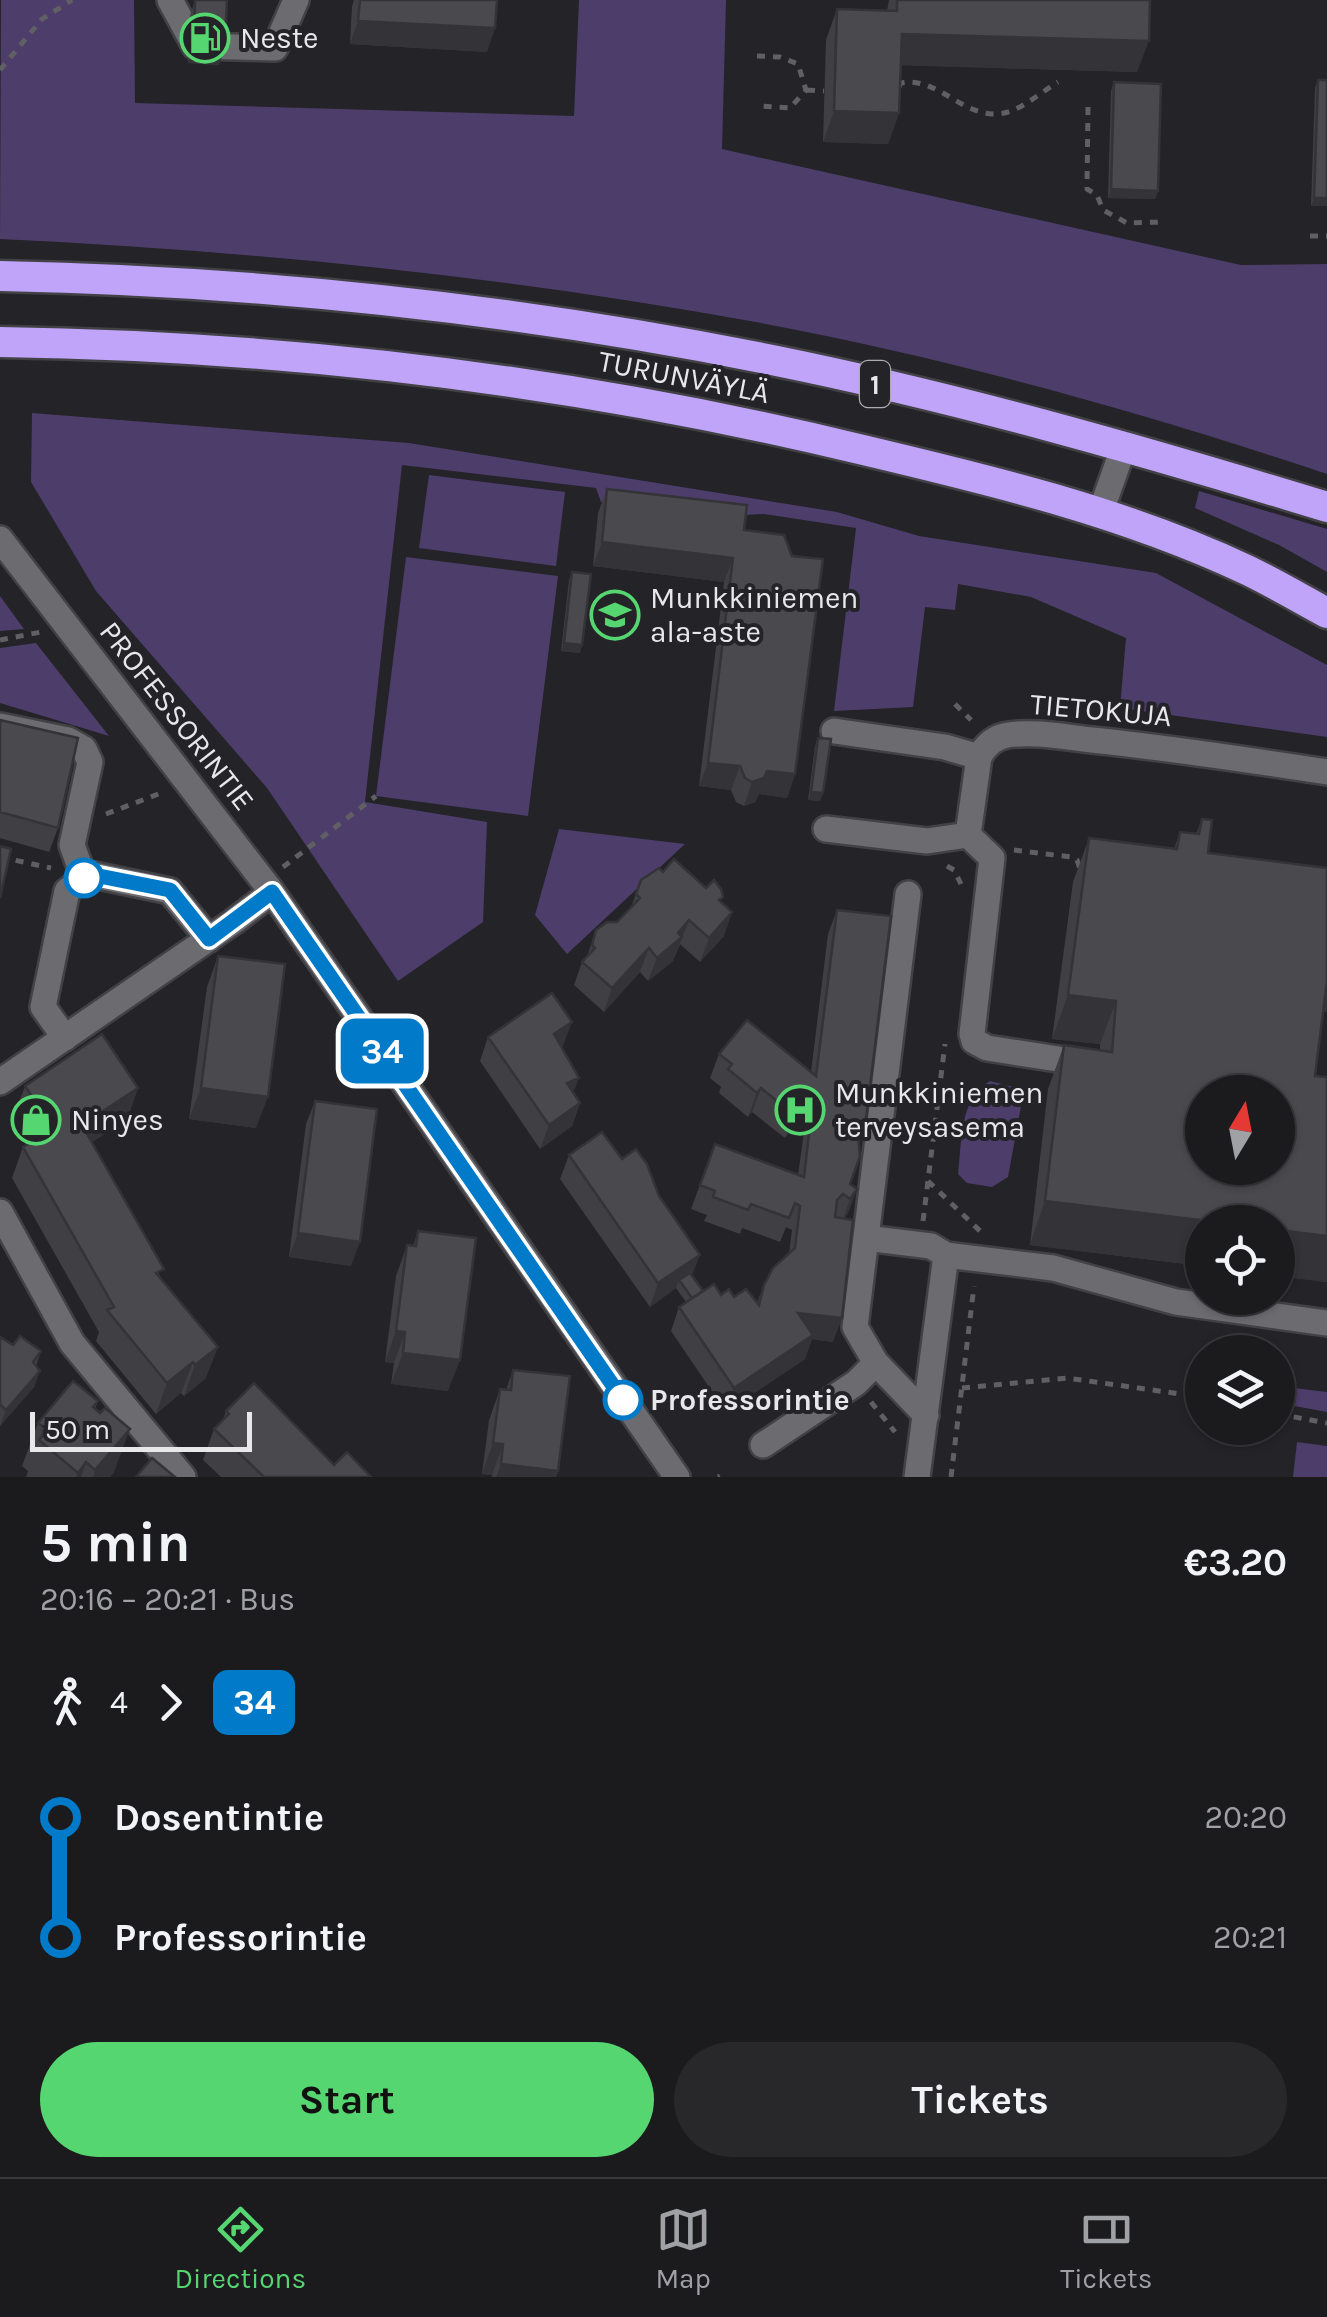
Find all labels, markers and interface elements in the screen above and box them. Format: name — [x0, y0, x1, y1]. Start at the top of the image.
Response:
fuel station icon: Neste — [179, 12, 231, 64]
place label: Neste — [240, 20, 318, 56]
street label: TURUNVÄYLÄ — [596, 343, 772, 411]
road number: 1 — [860, 361, 890, 407]
place label: Munkkiniemen ala-aste — [650, 580, 858, 650]
school or university icon: Munkkiniemen ala-aste — [589, 589, 641, 641]
street label: PROFESSORINTIE — [92, 614, 262, 818]
street label: TIETOKUJA — [1029, 686, 1173, 734]
unlabelled marker — [65, 859, 103, 897]
line badge: 34 — [337, 1018, 427, 1084]
text: 34 — [361, 1031, 403, 1072]
place label: Munkkiniemen terveysasema — [835, 1075, 1043, 1145]
north arrow — [1185, 1075, 1295, 1185]
map controls — [1185, 1075, 1295, 1445]
hospital icon: Munkkiniemen terveysasema — [774, 1084, 826, 1136]
shop icon: Ninyes — [10, 1094, 62, 1146]
place label: Ninyes — [71, 1102, 164, 1138]
button: locate — [1185, 1205, 1295, 1315]
button: layers — [1185, 1335, 1295, 1445]
marker: Professorintie — [604, 1381, 642, 1419]
place label: Professorintie — [650, 1382, 850, 1418]
scale bar — [30, 1407, 252, 1452]
text: 50 m — [45, 1413, 110, 1446]
text: 5 min — [40, 1511, 190, 1575]
text: €3.20 — [1184, 1540, 1287, 1585]
text: 20:16 – 20:21 · Bus — [40, 1581, 295, 1618]
icon: walk — [40, 1675, 95, 1730]
icon: forward — [143, 1675, 198, 1730]
text: 34 — [233, 1682, 275, 1723]
text: 4 — [110, 1684, 128, 1721]
text: Dosentintie — [114, 1795, 324, 1840]
text: 20:20 — [1205, 1799, 1287, 1836]
text: Professorintie — [114, 1915, 367, 1960]
text: 20:21 — [1213, 1919, 1287, 1956]
button: Start — [40, 2042, 654, 2157]
button: Tickets — [674, 2042, 1287, 2157]
tab: Directions — [175, 2202, 306, 2295]
tab: Map — [655, 2202, 711, 2295]
tab: Tickets — [1060, 2202, 1152, 2295]

